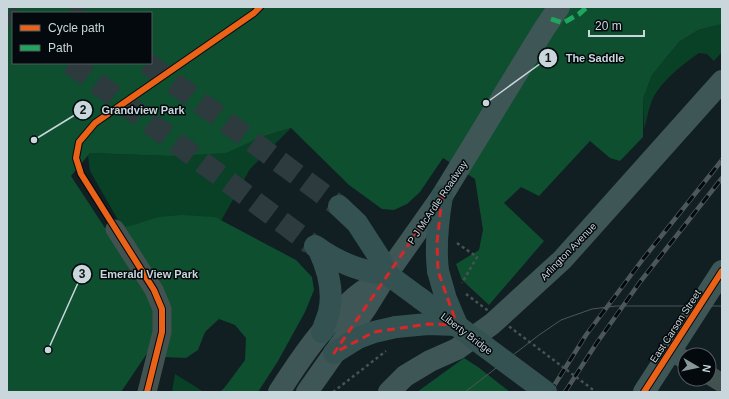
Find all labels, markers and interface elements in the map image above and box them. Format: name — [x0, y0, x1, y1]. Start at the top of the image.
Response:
legend — [12, 12, 152, 64]
scale bar — [589, 12, 644, 38]
text: 20 m — [595, 19, 622, 33]
text: Cycle path — [48, 21, 105, 35]
text: Path — [48, 41, 73, 55]
callout: The Saddle — [538, 47, 632, 70]
text: 1 — [545, 51, 552, 65]
text: The Saddle — [566, 52, 624, 64]
callout: Grandview Park — [73, 98, 192, 121]
text: 2 — [80, 103, 87, 117]
text: Grandview Park — [101, 104, 185, 116]
street label: P J McArdle Roadway — [405, 158, 469, 246]
street label: Arlington Avenue — [538, 220, 599, 282]
callout: Emerald View Park — [72, 262, 206, 285]
text: 3 — [79, 267, 86, 281]
text: Emerald View Park — [100, 268, 199, 280]
street label: East Carson Street — [648, 288, 703, 365]
street label: Liberty Bridge — [439, 310, 495, 357]
north arrow — [677, 347, 717, 387]
text: N — [700, 364, 713, 373]

